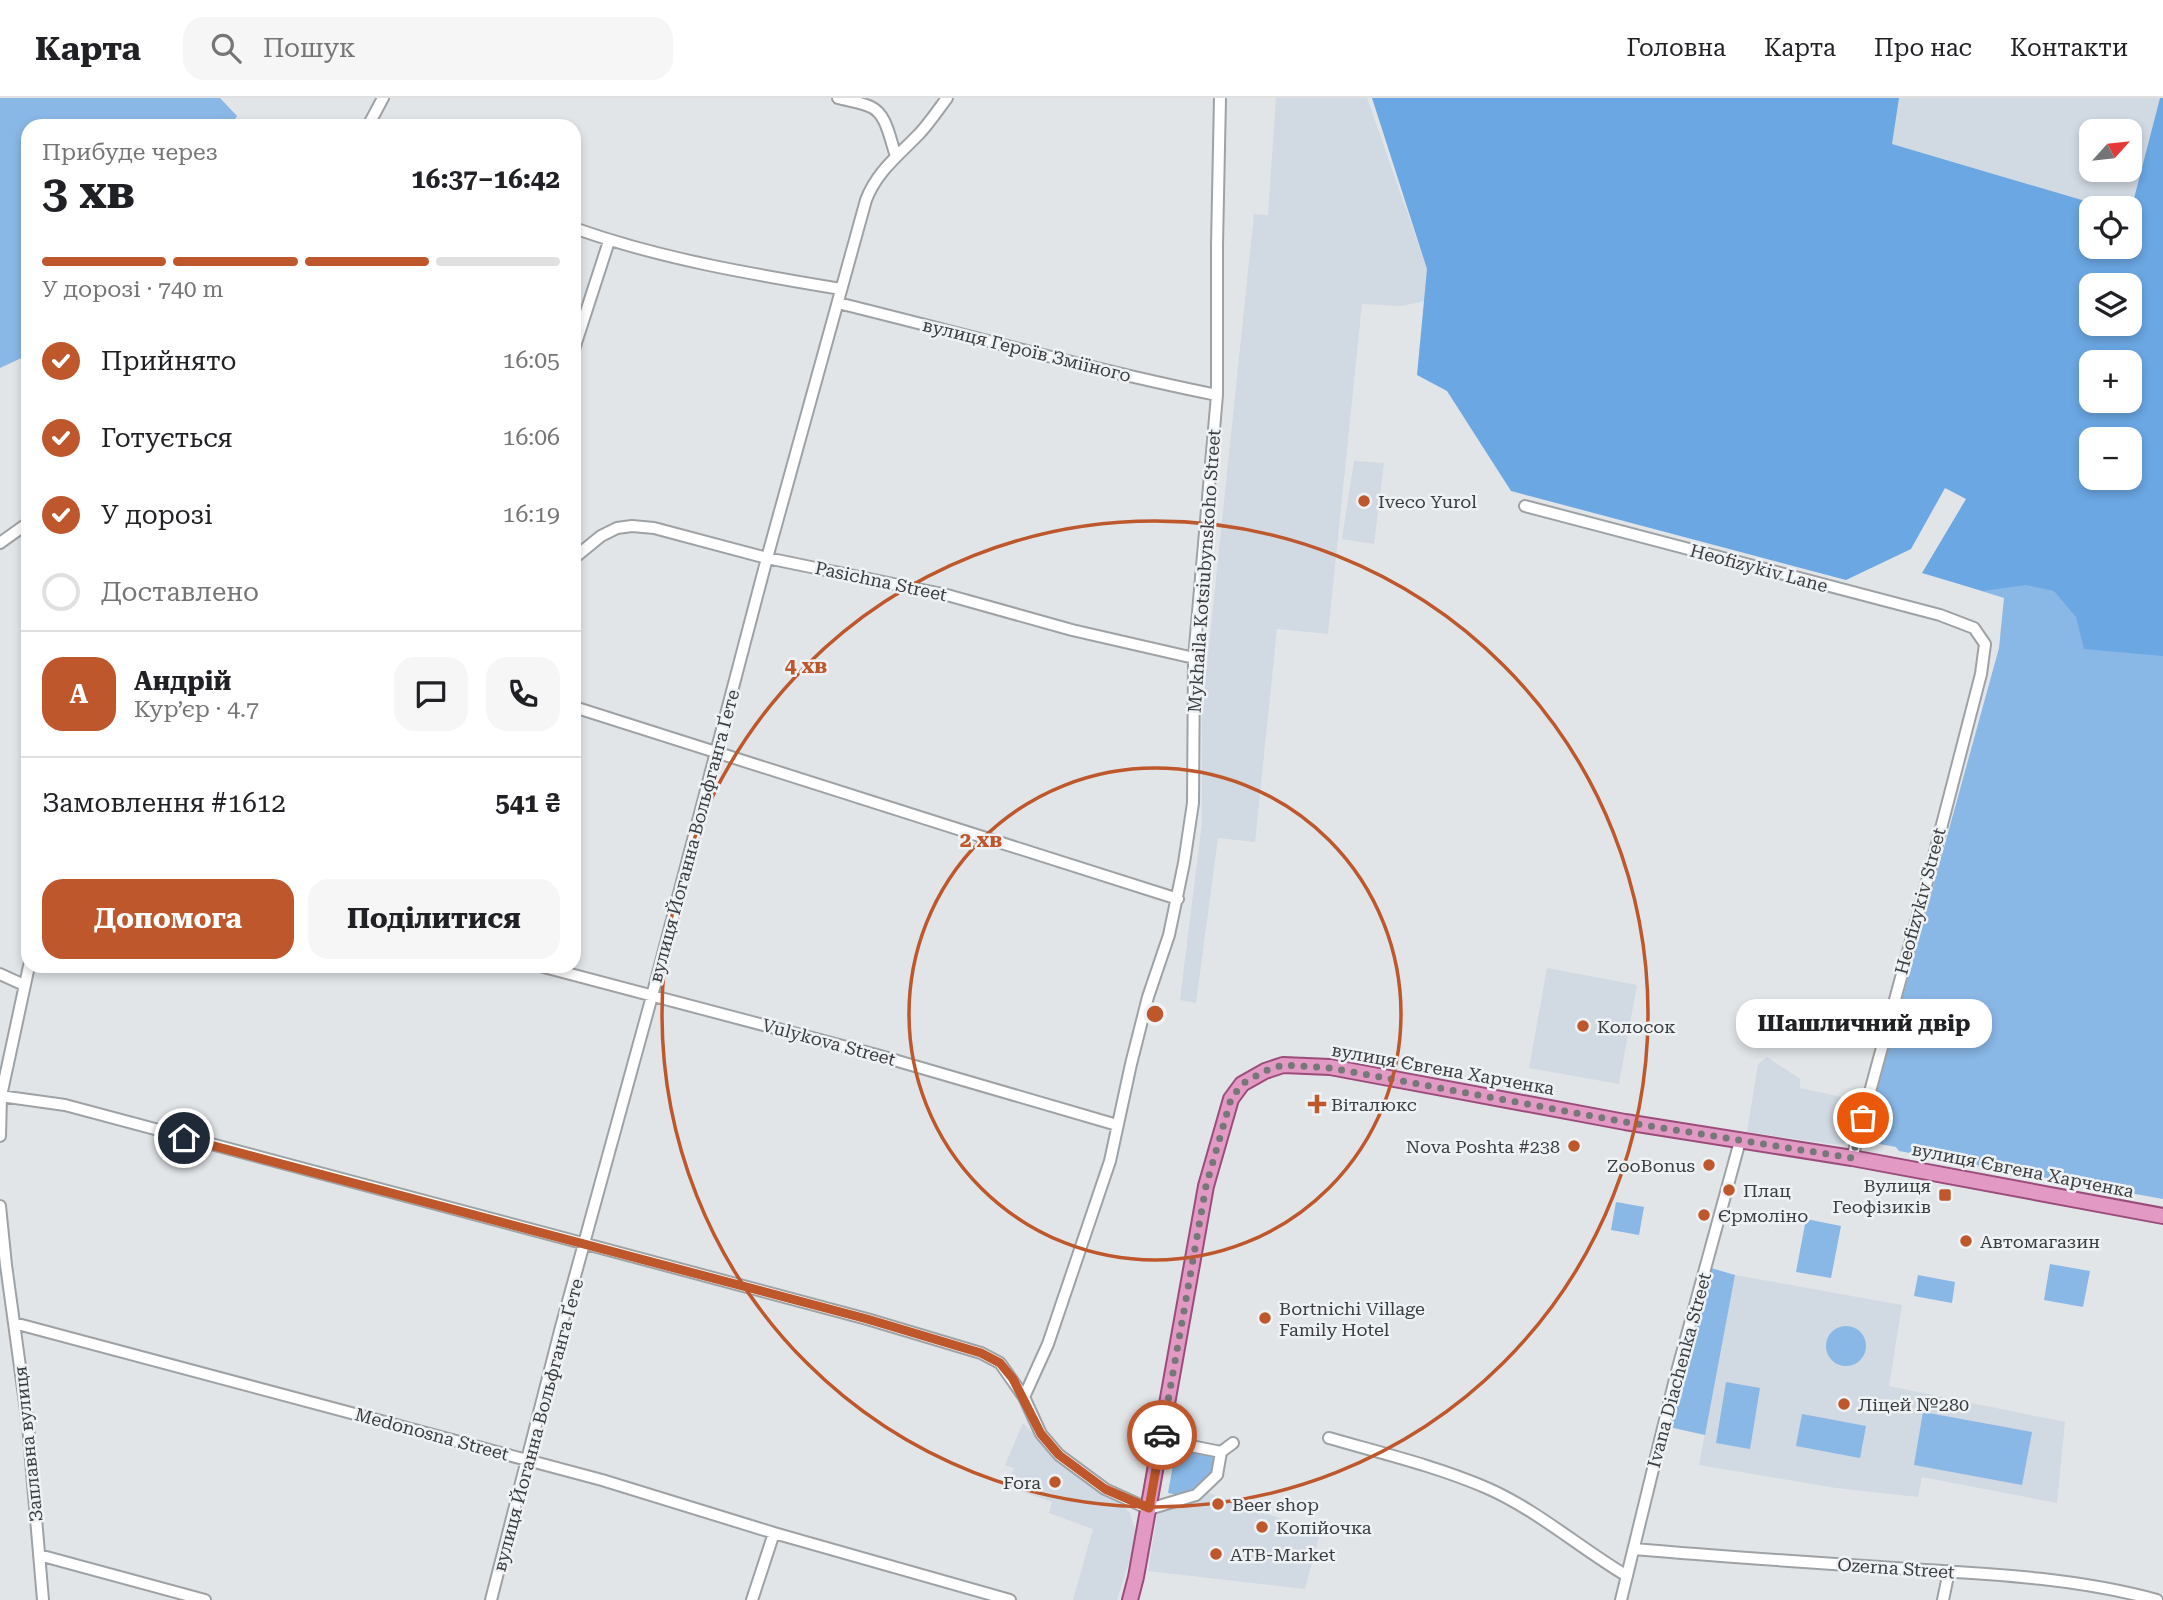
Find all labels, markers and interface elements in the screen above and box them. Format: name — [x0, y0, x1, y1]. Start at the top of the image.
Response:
search box — [183, 17, 673, 80]
text: Карта — [35, 29, 141, 68]
icon: search — [207, 29, 245, 67]
text: Пошук — [263, 33, 356, 63]
text: Головна — [1626, 34, 1726, 62]
text: Карта — [1764, 34, 1836, 62]
text: Про нас — [1874, 34, 1972, 62]
text: Контакти — [2010, 34, 2128, 62]
north arrow — [2079, 119, 2142, 182]
map controls — [2079, 119, 2142, 490]
text: Прибуде через — [42, 139, 218, 166]
text: 16:37–16:42 — [411, 164, 560, 194]
text: 3 хв — [42, 165, 135, 219]
button: locate — [2079, 196, 2142, 259]
button: layers — [2079, 273, 2142, 336]
text: У дорозі · 740 m — [42, 276, 224, 303]
street label: вулиця Героїв Зміїного — [921, 314, 1133, 386]
icon: check — [42, 342, 80, 380]
text: Прийнято — [101, 346, 236, 376]
text: 16:05 — [503, 347, 560, 374]
button: + — [2079, 350, 2142, 413]
icon: check — [42, 419, 80, 457]
text: Готується — [101, 423, 233, 453]
text: 16:06 — [503, 424, 560, 451]
button: − — [2079, 427, 2142, 490]
street label: Mykhaila Kotsiubynskoho Street — [1184, 428, 1224, 714]
place label: Iveco Yurol — [1378, 491, 1477, 512]
marker: Iveco Yurol — [1356, 493, 1372, 509]
icon: check — [42, 496, 80, 534]
text: У дорозі — [101, 500, 213, 530]
text: 16:19 — [503, 501, 560, 528]
street label: Heofizykiv Lane — [1688, 540, 1830, 597]
street label: Pasichna Street — [813, 557, 949, 605]
text: Доставлено — [101, 577, 259, 607]
text: 4 хв — [785, 654, 827, 678]
button: chat — [394, 657, 468, 731]
button: phone — [486, 657, 560, 731]
text: Андрій — [134, 666, 231, 696]
text: А — [70, 679, 88, 709]
street label: вулиця Йоганна Вольфганга Ґете — [645, 687, 743, 985]
text: Кур’єр · 4.7 — [134, 696, 259, 723]
text: Замовлення #1612 — [42, 788, 286, 818]
text: 541 ₴ — [495, 788, 560, 818]
street label: Heofizykiv Street — [1890, 825, 1950, 977]
text: 2 хв — [960, 828, 1002, 852]
button: Допомога — [42, 879, 294, 959]
button: Поділитися — [308, 879, 560, 959]
callout: Шашличний двір — [1735, 999, 1991, 1048]
centre of rings — [1143, 1002, 1167, 1026]
text: Шашличний двір — [1757, 1010, 1971, 1037]
street label: Vulykova Street — [760, 1014, 898, 1070]
place label: Колосок — [1597, 1016, 1676, 1037]
marker: Колосок — [1575, 1018, 1591, 1034]
street label: вулиця Євгена Харченка — [1330, 1039, 1556, 1099]
pin — [1833, 1088, 1893, 1148]
place label: Віталюкс — [1331, 1094, 1417, 1115]
marker: Віталюкс — [1309, 1096, 1325, 1112]
icon: bag — [1844, 1099, 1882, 1137]
pin — [154, 1108, 214, 1168]
icon: home — [165, 1119, 203, 1157]
place label: Nova Poshta #238 — [1406, 1136, 1560, 1157]
marker: Nova Poshta #238 — [1566, 1138, 1582, 1154]
street label: вулиця Євгена Харченка — [1910, 1138, 2136, 1202]
place label: ZooBonus — [1607, 1155, 1695, 1176]
marker: ZooBonus — [1701, 1157, 1717, 1173]
place label: Вулиця Геофізиків — [1832, 1175, 1931, 1217]
place label: Плац — [1743, 1180, 1791, 1201]
marker: Плац — [1721, 1182, 1737, 1198]
marker: Вулиця Геофізиків — [1937, 1187, 1953, 1203]
place label: Єрмоліно — [1718, 1205, 1808, 1226]
marker: Єрмоліно — [1696, 1207, 1712, 1223]
place label: Автомагазин — [1980, 1231, 2100, 1252]
marker: Автомагазин — [1958, 1233, 1974, 1249]
street label: Ivana Diachenka Street — [1643, 1270, 1715, 1470]
street label: вулиця Йоганна Вольфганга Ґете — [489, 1276, 587, 1574]
place label: Bortnichi Village Family Hotel — [1279, 1298, 1425, 1340]
marker: Bortnichi Village Family Hotel — [1257, 1310, 1273, 1326]
street label: Заплавна вулиця — [9, 1365, 47, 1523]
place label: Ліцей №280 — [1858, 1394, 1969, 1415]
marker: Ліцей №280 — [1836, 1396, 1852, 1412]
courier — [1127, 1400, 1197, 1470]
street label: Medonosna Street — [353, 1403, 511, 1465]
icon: car — [1143, 1416, 1181, 1454]
place label: Fora — [1003, 1472, 1041, 1493]
marker: Fora — [1047, 1474, 1063, 1490]
place label: Beer shop — [1232, 1494, 1319, 1515]
marker: Beer shop — [1210, 1496, 1226, 1512]
place label: Копійочка — [1276, 1517, 1372, 1538]
marker: Копійочка — [1254, 1519, 1270, 1535]
place label: ATB-Market — [1230, 1544, 1336, 1565]
marker: ATB-Market — [1208, 1546, 1224, 1562]
street label: Ozerna Street — [1837, 1553, 1956, 1583]

